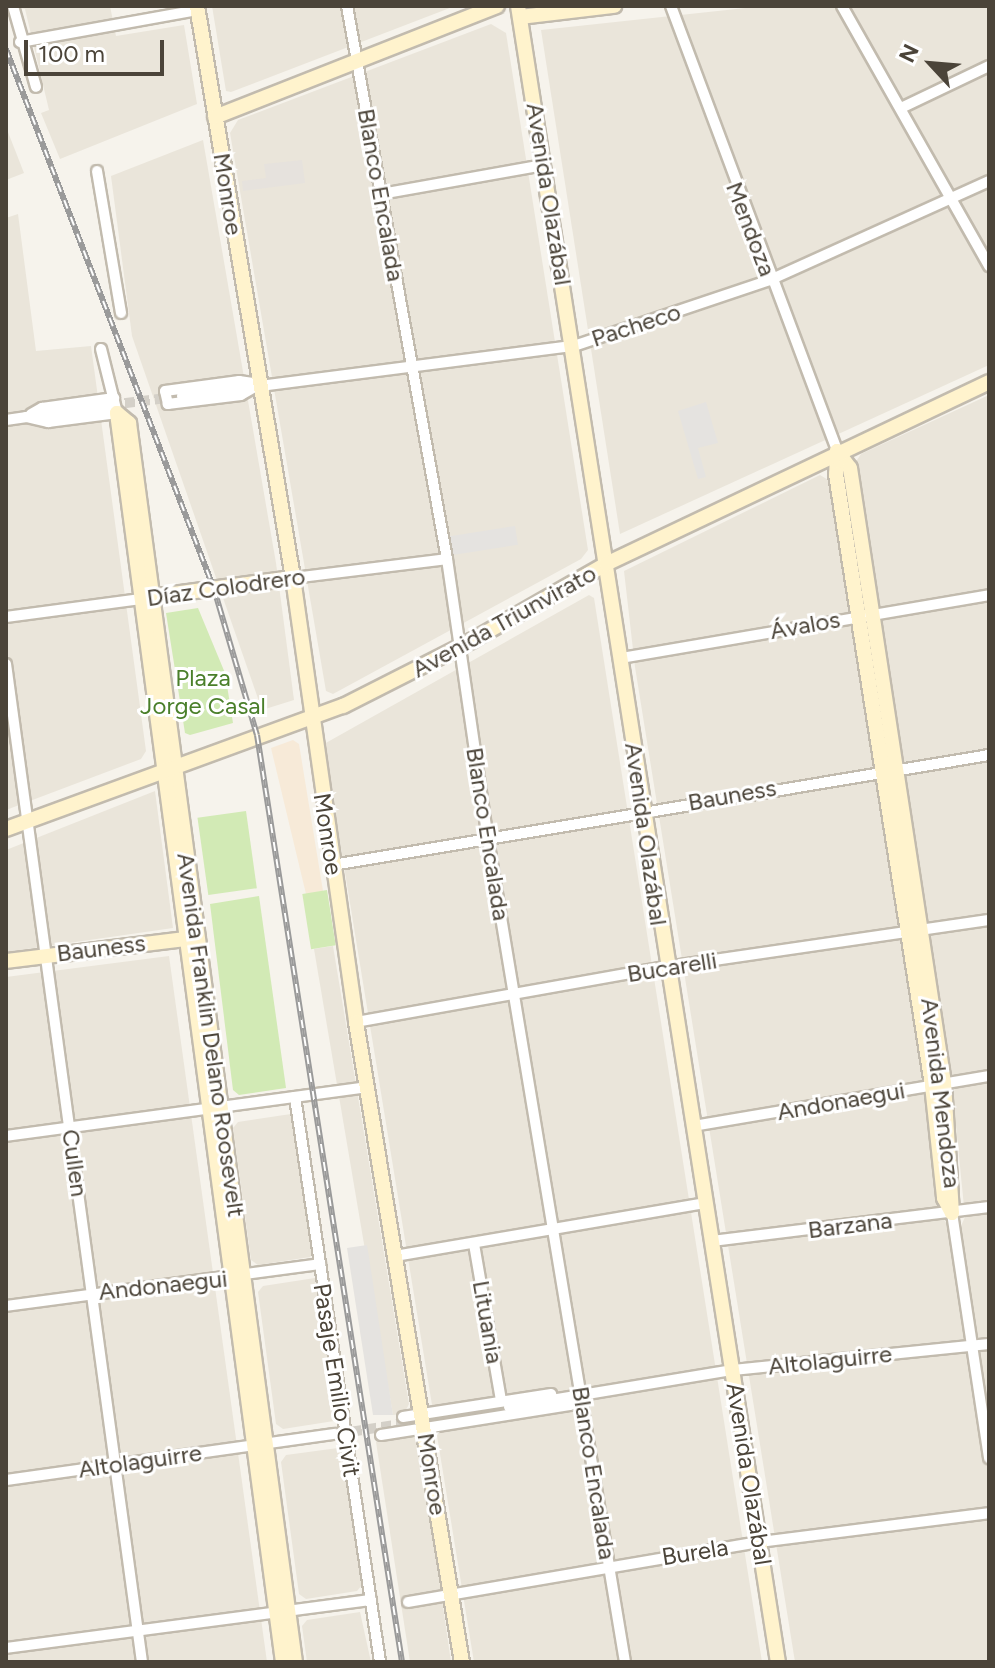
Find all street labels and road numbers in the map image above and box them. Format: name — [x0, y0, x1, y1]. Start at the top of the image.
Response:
street label: Avenida Olazábal — [520, 101, 578, 287]
street label: Blanco Encalada — [352, 106, 410, 284]
street label: Monroe — [207, 151, 249, 237]
street label: Mendoza — [720, 178, 782, 280]
street label: Pacheco — [588, 297, 684, 353]
street label: Avenida Triunvirato — [407, 558, 601, 684]
street label: Díaz Colodrero — [145, 562, 307, 612]
street label: Ávalos — [768, 605, 842, 645]
street label: Avenida Olazábal — [619, 741, 673, 927]
street label: Blanco Encalada — [460, 745, 516, 923]
street label: Bauness — [686, 773, 778, 817]
street label: Monroe — [307, 791, 349, 877]
street label: Avenida Franklin Delano Roosevelt — [171, 851, 251, 1219]
street label: Bauness — [55, 928, 147, 968]
street label: Bucarelli — [625, 946, 719, 988]
street label: Avenida Mendoza — [915, 996, 967, 1190]
street label: Andonaegui — [775, 1076, 907, 1126]
street label: Cullen — [56, 1127, 94, 1199]
street label: Barzana — [806, 1206, 894, 1244]
street label: Andonaegui — [97, 1264, 229, 1306]
street label: Lituania — [467, 1278, 509, 1366]
street label: Pasaje Emilio Civit — [307, 1281, 367, 1479]
street label: Altolaguirre — [767, 1339, 893, 1381]
street label: Avenida Olazábal — [720, 1381, 778, 1567]
street label: Blanco Encalada — [566, 1384, 622, 1562]
street label: Monroe — [411, 1431, 453, 1517]
street label: Altolaguirre — [76, 1438, 204, 1484]
street label: Burela — [660, 1533, 730, 1571]

